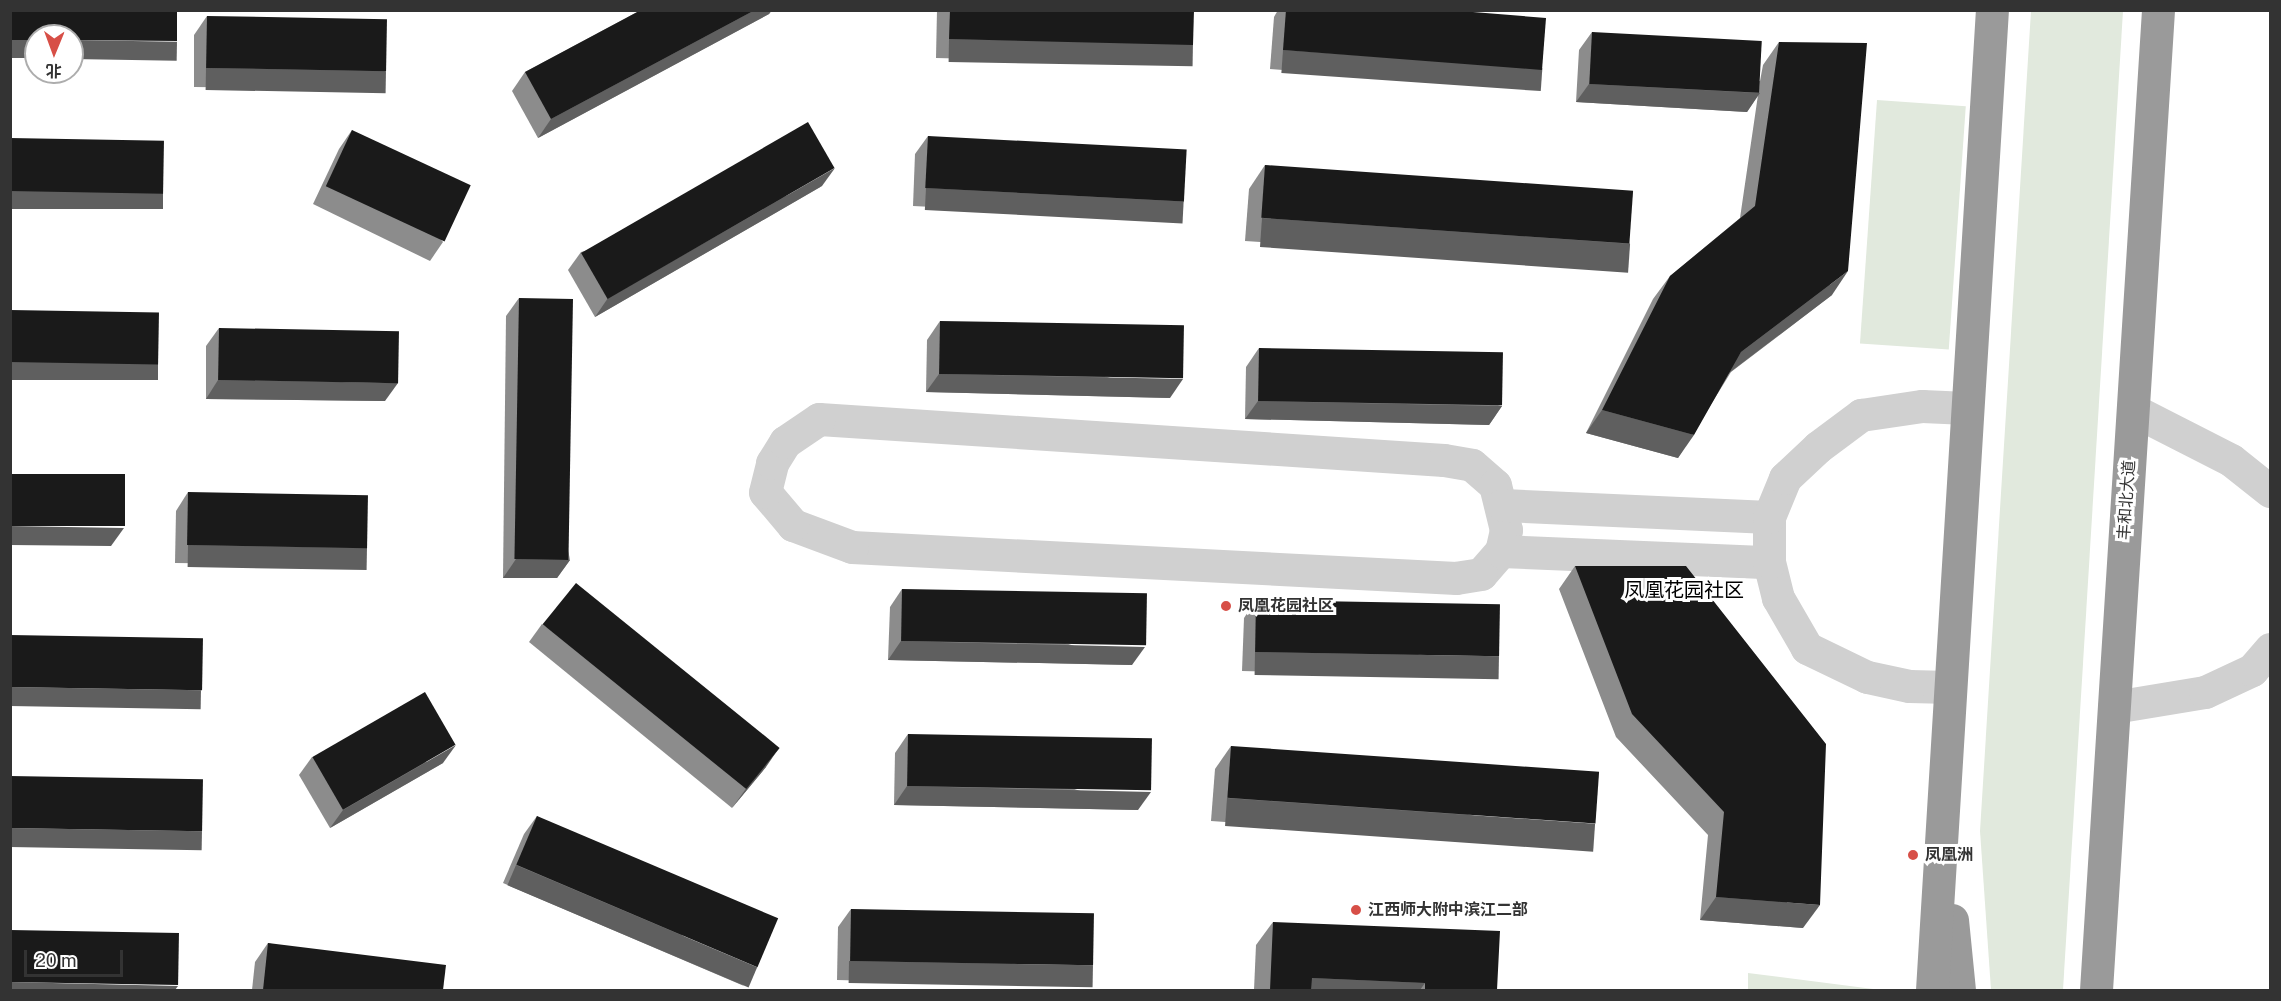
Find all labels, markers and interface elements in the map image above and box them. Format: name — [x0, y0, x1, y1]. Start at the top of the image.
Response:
north arrow — [24, 24, 84, 84]
text: 北 — [46, 61, 62, 80]
street label: 丰和北大道 — [2115, 459, 2139, 541]
district label: 凤凰花园社区 — [1624, 578, 1744, 602]
place label: 凤凰花园社区 — [1238, 596, 1334, 616]
marker: 凤凰花园社区 — [1219, 599, 1233, 613]
place label: 凤凰洲 — [1925, 845, 1973, 865]
marker: 凤凰洲 — [1906, 848, 1920, 862]
place label: 江西师大附中滨江二部 — [1368, 900, 1528, 920]
marker: 江西师大附中滨江二部 — [1349, 903, 1363, 917]
scale bar — [27, 938, 126, 976]
text: 20 m — [35, 950, 77, 971]

